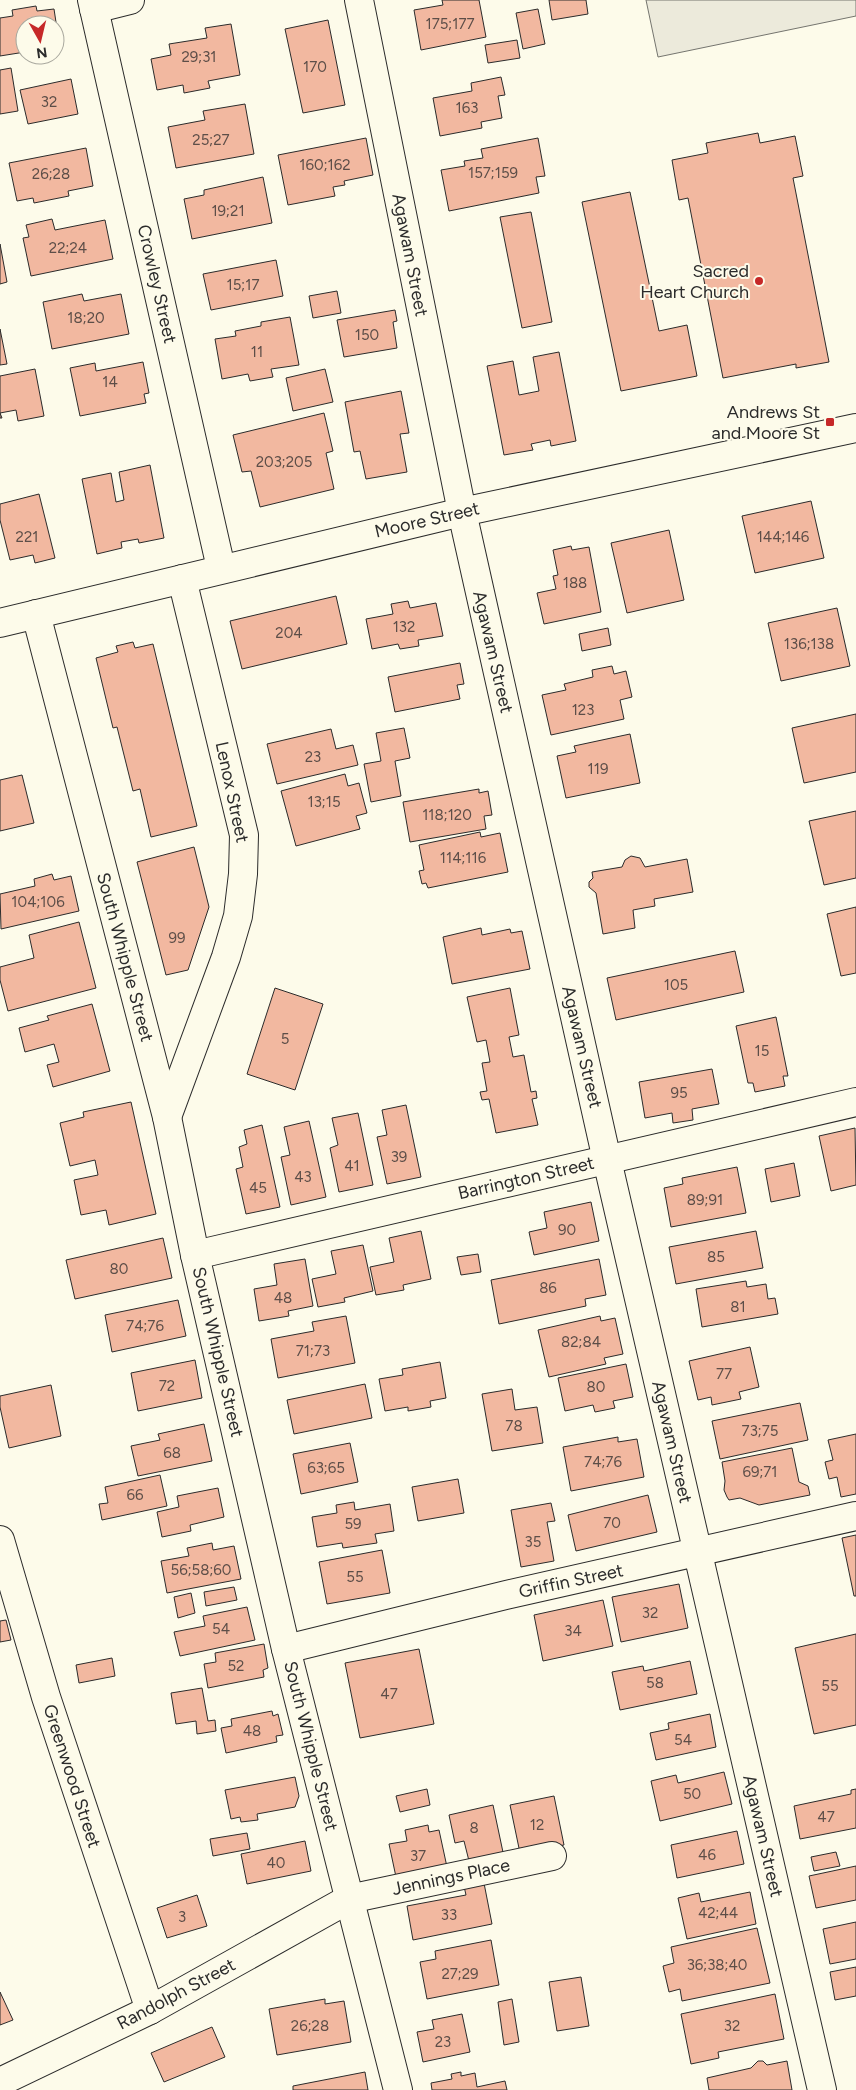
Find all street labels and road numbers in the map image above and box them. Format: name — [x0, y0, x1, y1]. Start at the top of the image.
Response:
street label: Agawam Street — [387, 192, 433, 319]
street label: Crowley Street — [133, 222, 181, 346]
street label: Moore Street — [372, 497, 482, 543]
street label: Agawam Street — [468, 589, 518, 716]
street label: Lenox Street — [211, 739, 254, 845]
street label: South Whipple Street — [92, 870, 158, 1044]
street label: Agawam Street — [557, 984, 607, 1111]
street label: Barrington Street — [456, 1152, 596, 1204]
street label: South Whipple Street — [188, 1265, 248, 1440]
street label: Agawam Street — [647, 1379, 697, 1506]
street label: Griffin Street — [517, 1559, 625, 1603]
street label: South Whipple Street — [279, 1659, 343, 1833]
street label: Greenwood Street — [38, 1702, 106, 1851]
street label: Agawam Street — [738, 1773, 788, 1900]
street label: Jennings Place — [390, 1854, 512, 1900]
street label: Randolph Street — [113, 1953, 239, 2034]

